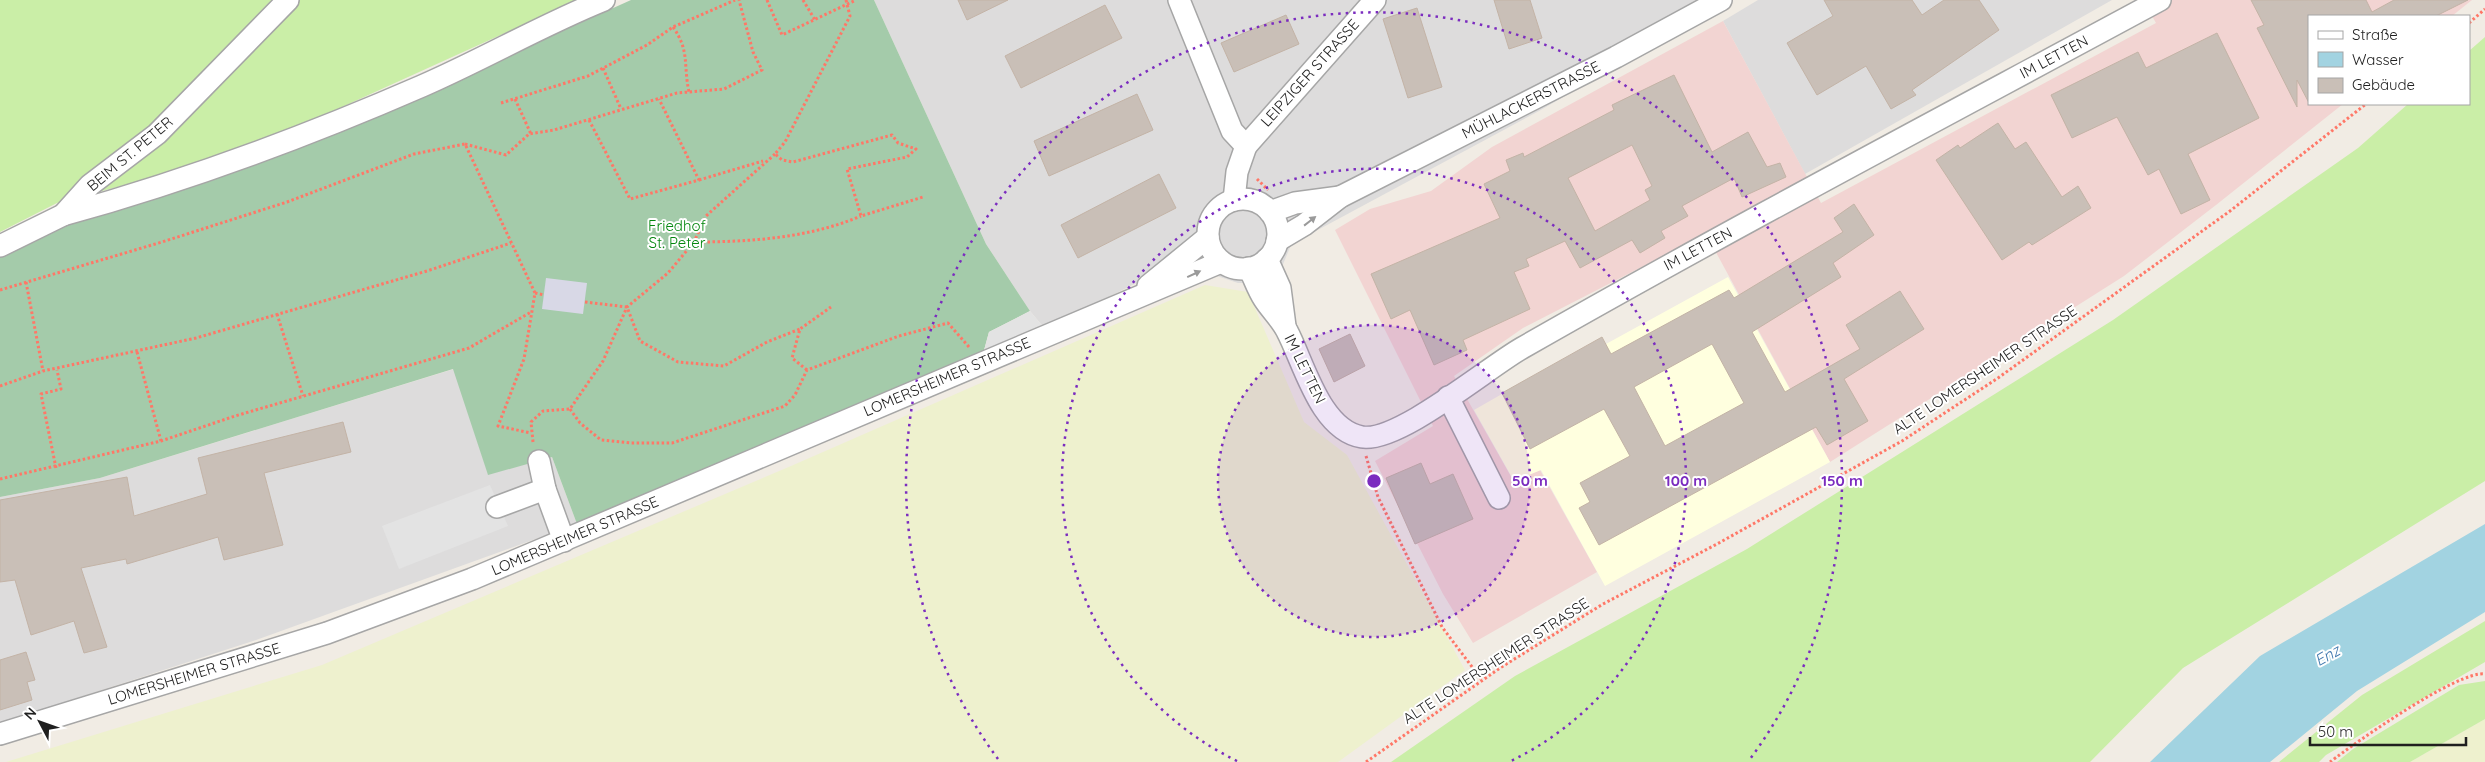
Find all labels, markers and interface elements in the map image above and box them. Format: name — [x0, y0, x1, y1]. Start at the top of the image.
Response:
street label: LEIPZIGER STRASSE — [1256, 15, 1363, 130]
legend — [2308, 15, 2470, 105]
text: Straße — [2352, 25, 2398, 44]
street label: IM LETTEN — [2016, 31, 2091, 82]
text: Wasser — [2352, 50, 2404, 69]
street label: MÜHLACKERSTRASSE — [1458, 56, 1603, 143]
text: Gebäude — [2352, 75, 2415, 94]
street label: BEIM ST. PETER — [83, 112, 177, 195]
one-way arrow — [1303, 215, 1316, 226]
park label: Friedhof St. Peter — [648, 216, 707, 252]
street label: IM LETTEN — [1660, 223, 1735, 274]
one-way arrow — [1187, 270, 1201, 278]
street label: ALTE LOMERSHEIMER STRASSE — [1889, 301, 2080, 438]
street label: IM LETTEN — [1281, 331, 1330, 407]
street label: LOMERSHEIMER STRASSE — [860, 333, 1033, 420]
text: 50 m — [1512, 471, 1548, 490]
text: 100 m — [1665, 471, 1707, 490]
text: 150 m — [1821, 471, 1863, 490]
centre of rings — [1365, 472, 1383, 490]
street label: LOMERSHEIMER STRASSE — [488, 492, 661, 579]
street label: ALTE LOMERSHEIMER STRASSE — [1399, 593, 1592, 728]
street label: LOMERSHEIMER STRASSE — [105, 638, 282, 709]
water label: Enz — [2311, 639, 2344, 670]
north arrow — [15, 697, 65, 747]
text: N — [20, 704, 40, 723]
scale bar — [2310, 714, 2466, 746]
text: 50 m — [2318, 722, 2353, 741]

